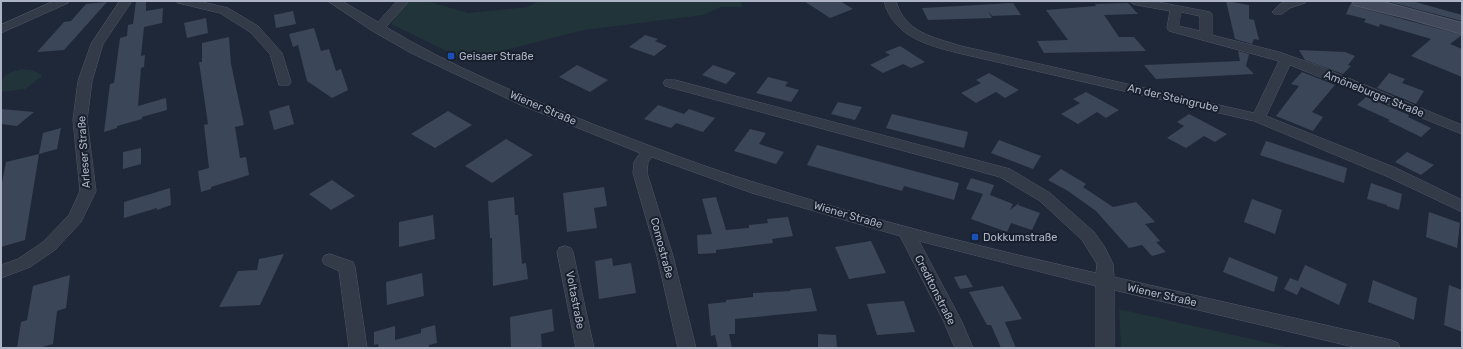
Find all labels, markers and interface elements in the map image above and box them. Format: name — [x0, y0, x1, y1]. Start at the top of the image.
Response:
place label: Geisaer Straße — [459, 50, 534, 63]
marker: Geisaer Straße — [446, 51, 456, 61]
street label: Amöneburger Straße — [1322, 68, 1426, 120]
street label: An der Steingrube — [1126, 81, 1220, 115]
street label: Wiener Straße — [508, 88, 578, 128]
street label: Arleser Straße — [75, 115, 93, 189]
street label: Wiener Straße — [812, 199, 884, 231]
street label: Comostraße — [648, 216, 676, 280]
place label: Dokkumstraße — [983, 231, 1057, 244]
marker: Dokkumstraße — [970, 232, 980, 242]
street label: Creditonstraße — [912, 253, 958, 327]
street label: Voltastraße — [563, 270, 587, 330]
street label: Wiener Straße — [1126, 281, 1198, 309]

